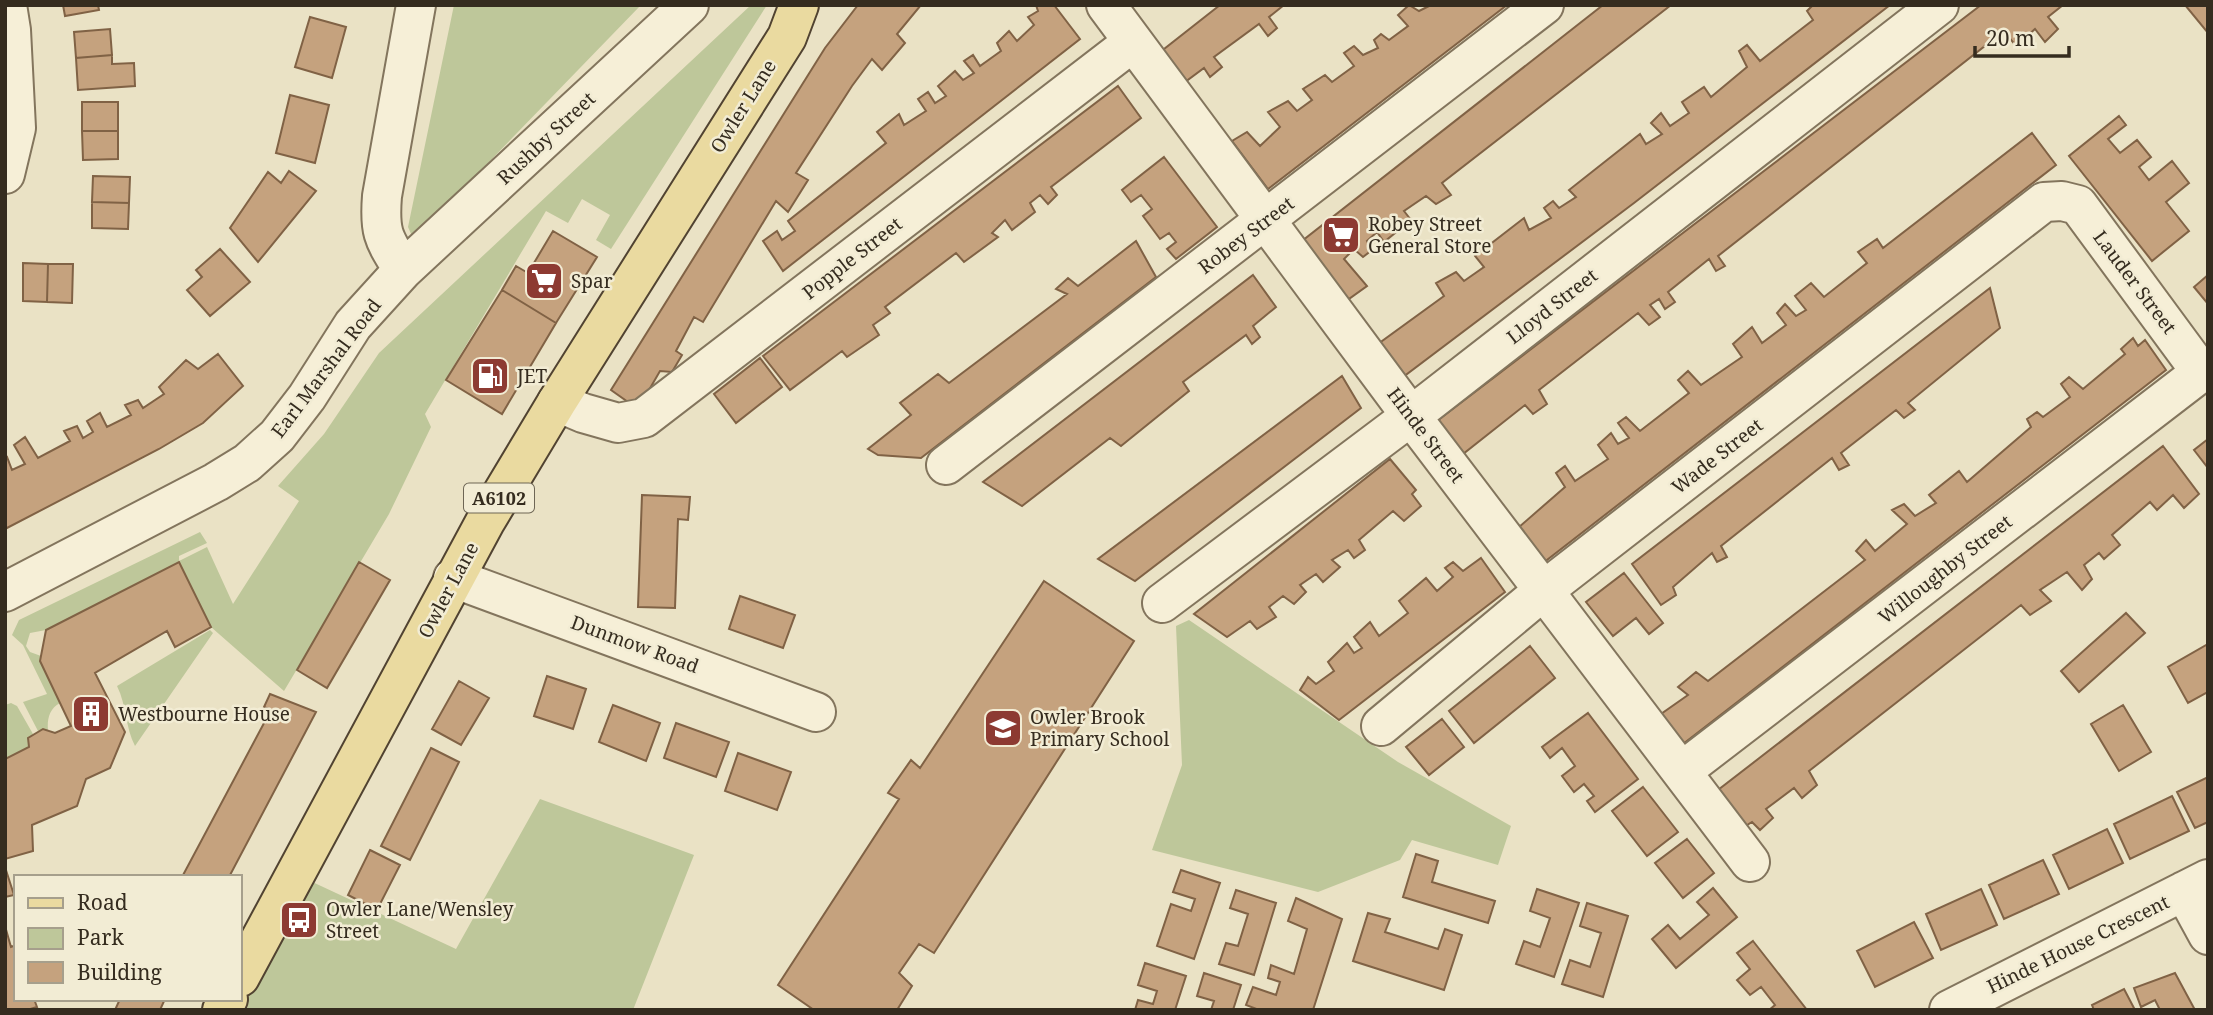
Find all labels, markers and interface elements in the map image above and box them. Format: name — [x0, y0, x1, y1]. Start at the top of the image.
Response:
scale bar — [1975, 14, 2070, 58]
text: 20 m — [1986, 24, 2035, 52]
street label: Owler Lane — [704, 54, 782, 158]
street label: Rushby Street — [491, 86, 601, 190]
street label: Robey Street — [1193, 190, 1300, 280]
street label: Popple Street — [797, 211, 907, 305]
place label: Robey Street General Store — [1368, 211, 1491, 259]
supermarket icon: Robey Street General Store — [1320, 214, 1362, 256]
street label: Lauder Street — [2088, 225, 2183, 339]
supermarket icon: Spar — [523, 260, 565, 302]
street label: Lloyd Street — [1501, 262, 1603, 350]
place label: Spar — [571, 268, 613, 294]
street label: Earl Marshal Road — [265, 293, 387, 443]
fuel station icon: JET — [469, 355, 511, 397]
place label: JET — [516, 363, 548, 389]
street label: Hinde Street — [1382, 382, 1471, 488]
street label: Wade Street — [1666, 412, 1768, 500]
road number: A6102 — [464, 484, 534, 512]
street label: Willoughby Street — [1873, 508, 2017, 629]
street label: Owler Lane — [412, 537, 484, 643]
street label: Dunmow Road — [568, 609, 703, 679]
building icon: Westbourne House — [70, 693, 112, 735]
place label: Westbourne House — [118, 701, 290, 727]
place label: Owler Brook Primary School — [1030, 704, 1169, 752]
school or university icon: Owler Brook Primary School — [982, 707, 1024, 749]
legend — [14, 875, 242, 1001]
text: Road — [77, 888, 128, 916]
street label: Hinde House Crescent — [1983, 888, 2174, 999]
place label: Owler Lane/Wensley Street — [326, 896, 514, 944]
bus stop icon: Owler Lane/Wensley Street — [278, 899, 320, 941]
text: Park — [77, 923, 124, 951]
text: Building — [77, 958, 162, 986]

